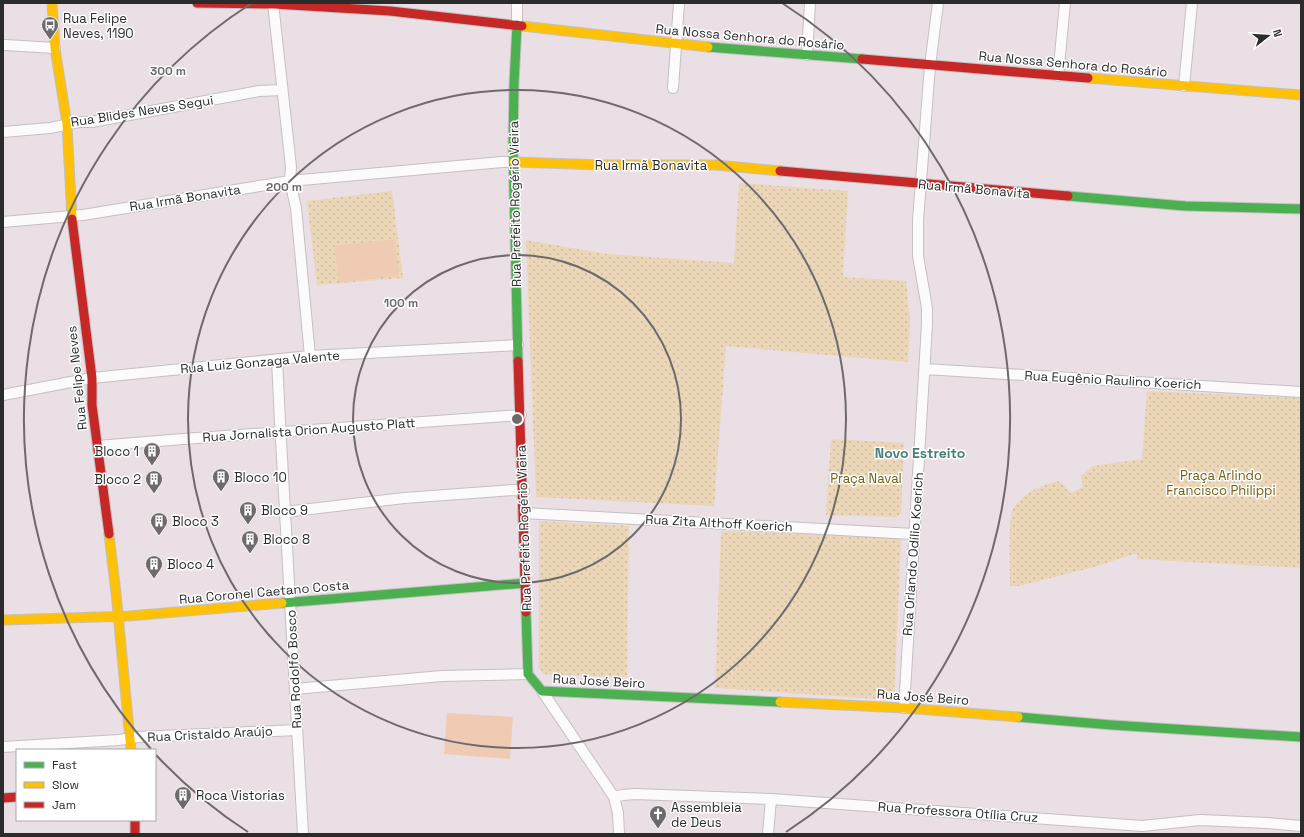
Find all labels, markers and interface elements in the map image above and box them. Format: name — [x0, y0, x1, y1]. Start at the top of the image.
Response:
place label: Rua Felipe Neves, 1190 — [63, 10, 134, 42]
bus stop icon: Rua Felipe Neves, 1190 — [40, 15, 60, 40]
north arrow — [1248, 16, 1288, 56]
street label: Rua Nossa Senhora do Rosário — [655, 20, 845, 54]
text: N — [1270, 28, 1285, 39]
street label: Rua Nossa Senhora do Rosário — [978, 47, 1168, 81]
text: 300 m — [150, 63, 186, 79]
street label: Rua Blides Neves Segui — [70, 91, 214, 131]
street label: Rua Prefeito Rogério Vieira — [505, 120, 525, 287]
street label: Rua Irmã Bonavita — [595, 157, 708, 174]
street label: Rua Irmã Bonavita — [917, 176, 1031, 202]
text: 200 m — [266, 179, 302, 195]
street label: Rua Irmã Bonavita — [128, 181, 242, 215]
text: 100 m — [384, 295, 418, 311]
street label: Rua Felipe Neves — [63, 325, 91, 431]
street label: Rua Luiz Gonzaga Valente — [180, 347, 340, 377]
street label: Rua Eugênio Raulino Koerich — [1024, 367, 1202, 393]
centre of rings — [510, 412, 524, 426]
street label: Rua Jornalista Orion Augusto Platt — [202, 414, 416, 446]
building icon: Bloco 1 — [142, 441, 162, 466]
place label: Bloco 1 — [95, 443, 139, 460]
street label: Rua Prefeito Rogério Vieira — [513, 444, 535, 611]
district label: Novo Estreito — [875, 444, 965, 462]
building icon: Bloco 10 — [211, 467, 231, 492]
park label: Praça Arlindo Francisco Philippi — [1166, 467, 1276, 499]
building icon: Bloco 2 — [144, 469, 164, 494]
place label: Bloco 10 — [234, 469, 287, 486]
park label: Praça Naval — [830, 470, 902, 487]
place label: Bloco 2 — [94, 471, 141, 488]
street label: Rua Orlando Odílio Koerich — [899, 472, 927, 636]
building icon: Bloco 9 — [238, 500, 258, 525]
place label: Bloco 9 — [261, 502, 308, 519]
building icon: Bloco 3 — [149, 511, 169, 536]
street label: Rua Zita Althoff Koerich — [645, 511, 793, 535]
place label: Bloco 3 — [172, 513, 219, 530]
building icon: Bloco 8 — [240, 529, 260, 554]
place label: Bloco 8 — [263, 531, 310, 548]
building icon: Bloco 4 — [144, 554, 164, 579]
place label: Bloco 4 — [167, 556, 214, 573]
street label: Rua Coronel Caetano Costa — [178, 576, 350, 608]
street label: Rua Rodolfo Bosco — [282, 609, 306, 729]
street label: Rua José Beiro — [552, 670, 646, 692]
street label: Rua José Beiro — [876, 685, 970, 709]
street label: Rua Cristaldo Araújo — [147, 722, 273, 746]
legend — [16, 749, 156, 821]
text: Fast — [52, 757, 77, 773]
text: Slow — [52, 777, 79, 793]
building icon: Roca Vistorias — [173, 785, 193, 810]
place label: Roca Vistorias — [196, 787, 285, 804]
text: Jam — [52, 797, 76, 813]
street label: Rua Professora Otília Cruz — [877, 798, 1039, 826]
place label: Assembleia de Deus — [671, 799, 742, 831]
church icon: Assembleia de Deus — [648, 804, 668, 829]

